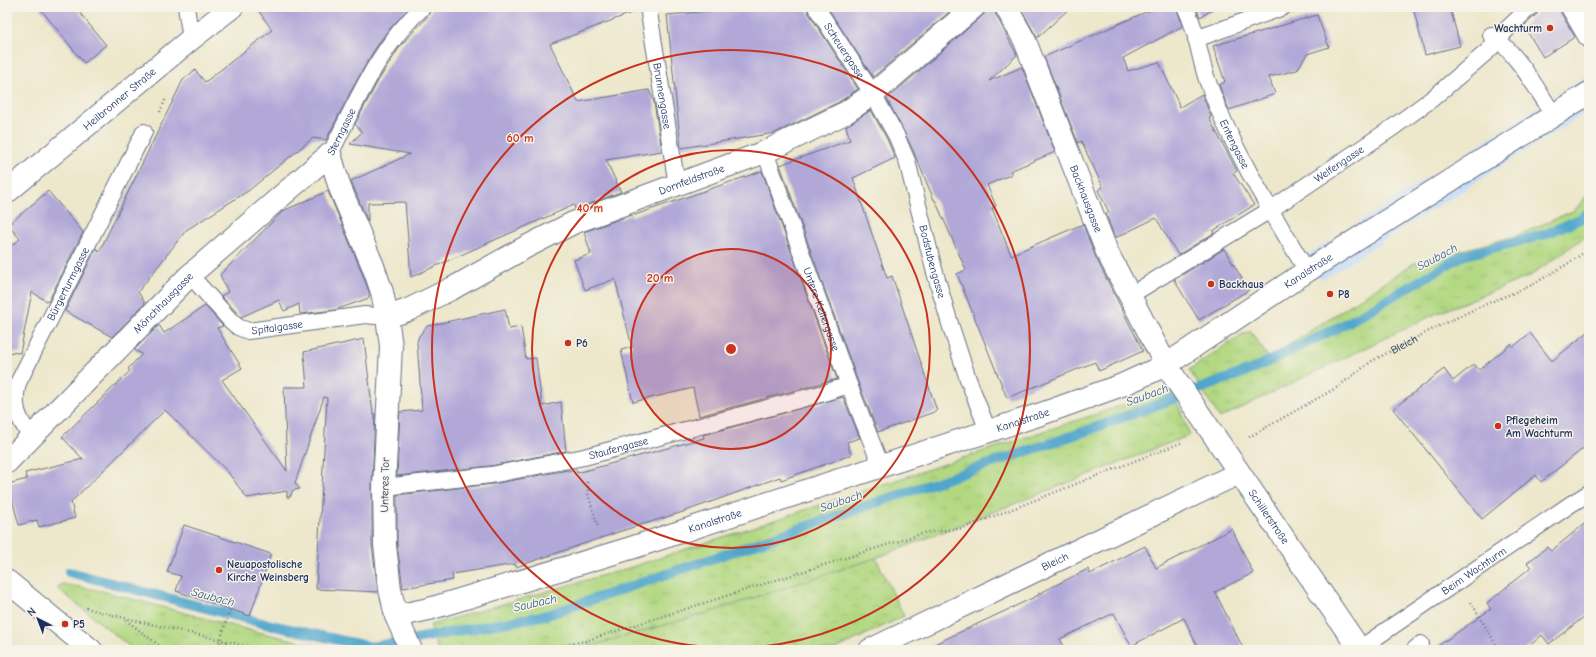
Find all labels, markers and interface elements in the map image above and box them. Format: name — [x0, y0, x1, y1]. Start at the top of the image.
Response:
street label: Scheuergasse — [821, 20, 868, 81]
place label: Wachturm — [1494, 22, 1542, 35]
marker: Wachturm — [1545, 23, 1555, 33]
street label: Brunnengasse — [651, 62, 674, 130]
street label: Heilbronner Straße — [80, 64, 159, 133]
street label: Sterngasse — [324, 105, 358, 157]
street label: Entengasse — [1217, 117, 1253, 171]
text: 60 m — [507, 131, 533, 145]
street label: Welfengasse — [1311, 142, 1367, 185]
street label: Dornfeldstraße — [657, 161, 726, 197]
street label: Backhausgasse — [1067, 163, 1105, 235]
text: 40 m — [577, 201, 603, 215]
street label: Badstubengasse — [917, 224, 949, 300]
water label: Saubach — [1414, 241, 1460, 273]
street label: Bürgerturmgasse — [44, 244, 92, 323]
street label: Kanalstraße — [1281, 250, 1335, 291]
street label: Untere Keltergasse — [801, 265, 843, 353]
street label: Mönchhausgasse — [130, 269, 196, 336]
text: 20 m — [647, 271, 673, 285]
place label: Backhaus — [1219, 278, 1264, 291]
marker: Backhaus — [1206, 279, 1216, 289]
place label: P8 — [1338, 288, 1350, 301]
marker: P8 — [1325, 289, 1335, 299]
street label: Spitalgasse — [251, 317, 304, 337]
street label: Bleich — [1388, 332, 1420, 357]
place label: P6 — [576, 337, 588, 350]
marker: P6 — [563, 338, 573, 348]
centre of rings — [724, 342, 738, 356]
water label: Saubach — [1124, 381, 1170, 409]
street label: Kanalstraße — [995, 405, 1052, 435]
place label: Pflegeheim Am Wachturm — [1506, 414, 1573, 440]
marker: Pflegeheim Am Wachturm — [1493, 421, 1503, 431]
street label: Staufengasse — [587, 434, 650, 462]
street label: Unteres Tor — [378, 457, 392, 513]
water label: Saubach — [818, 487, 864, 515]
street label: Schillerstraße — [1246, 487, 1293, 547]
street label: Kanalstraße — [687, 506, 743, 535]
street label: Beim Wachturm — [1439, 544, 1509, 597]
street label: Bleich — [1039, 549, 1071, 573]
place label: Neuapostolische Kirche Weinsberg — [227, 558, 309, 584]
marker: Neuapostolische Kirche Weinsberg — [214, 565, 224, 575]
water label: Saubach — [190, 585, 236, 609]
water label: Saubach — [512, 591, 558, 615]
north arrow — [18, 599, 58, 639]
text: N — [25, 605, 39, 619]
place label: P5 — [73, 618, 85, 631]
marker: P5 — [60, 619, 70, 629]

